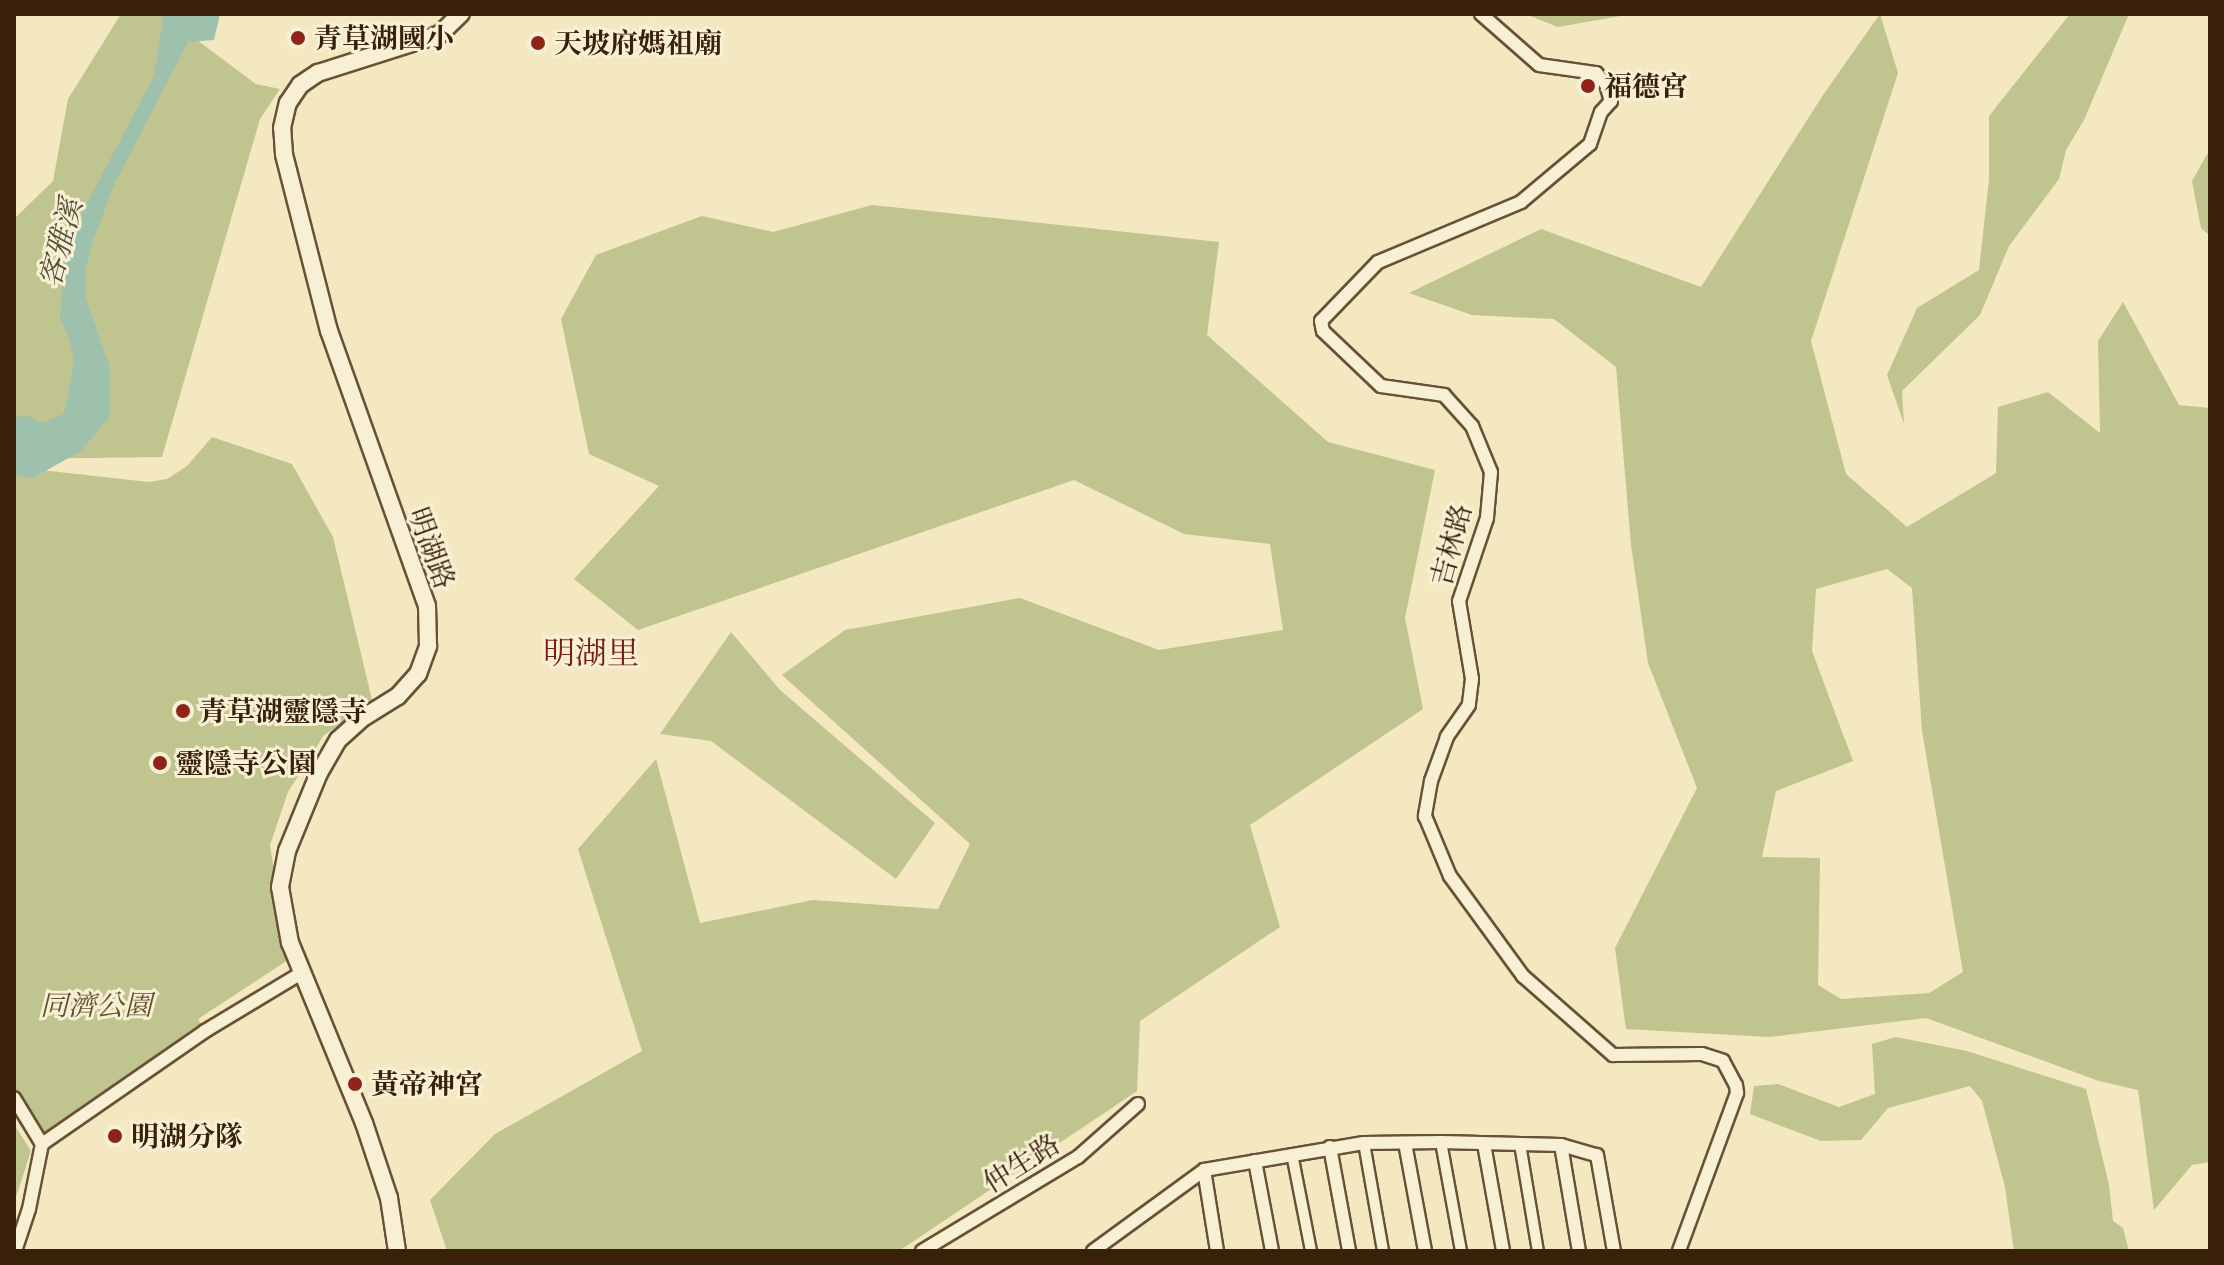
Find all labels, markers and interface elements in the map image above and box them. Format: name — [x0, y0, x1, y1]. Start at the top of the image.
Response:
place label: 青草湖國小 — [314, 21, 454, 55]
place label: 天坡府媽祖廟 — [554, 26, 722, 60]
marker: 青草湖國小 — [289, 29, 307, 47]
marker: 天坡府媽祖廟 — [529, 34, 547, 52]
place label: 福德宮 — [1604, 69, 1688, 103]
marker: 福德宮 — [1579, 77, 1597, 95]
water label: 客雅溪 — [32, 195, 90, 291]
street label: 吉林路 — [1424, 500, 1478, 590]
street label: 明湖路 — [402, 503, 462, 593]
district label: 明湖里 — [543, 634, 639, 672]
place label: 青草湖靈隱寺 — [199, 694, 367, 728]
marker: 青草湖靈隱寺 — [174, 702, 192, 720]
place label: 靈隱寺公園 — [176, 746, 316, 780]
marker: 靈隱寺公園 — [151, 754, 169, 772]
park label: 同濟公園 — [40, 988, 152, 1022]
place label: 黃帝神宮 — [371, 1067, 483, 1101]
marker: 黃帝神宮 — [346, 1075, 364, 1093]
place label: 明湖分隊 — [131, 1119, 243, 1153]
street label: 仲生路 — [976, 1126, 1066, 1200]
marker: 明湖分隊 — [106, 1127, 124, 1145]

